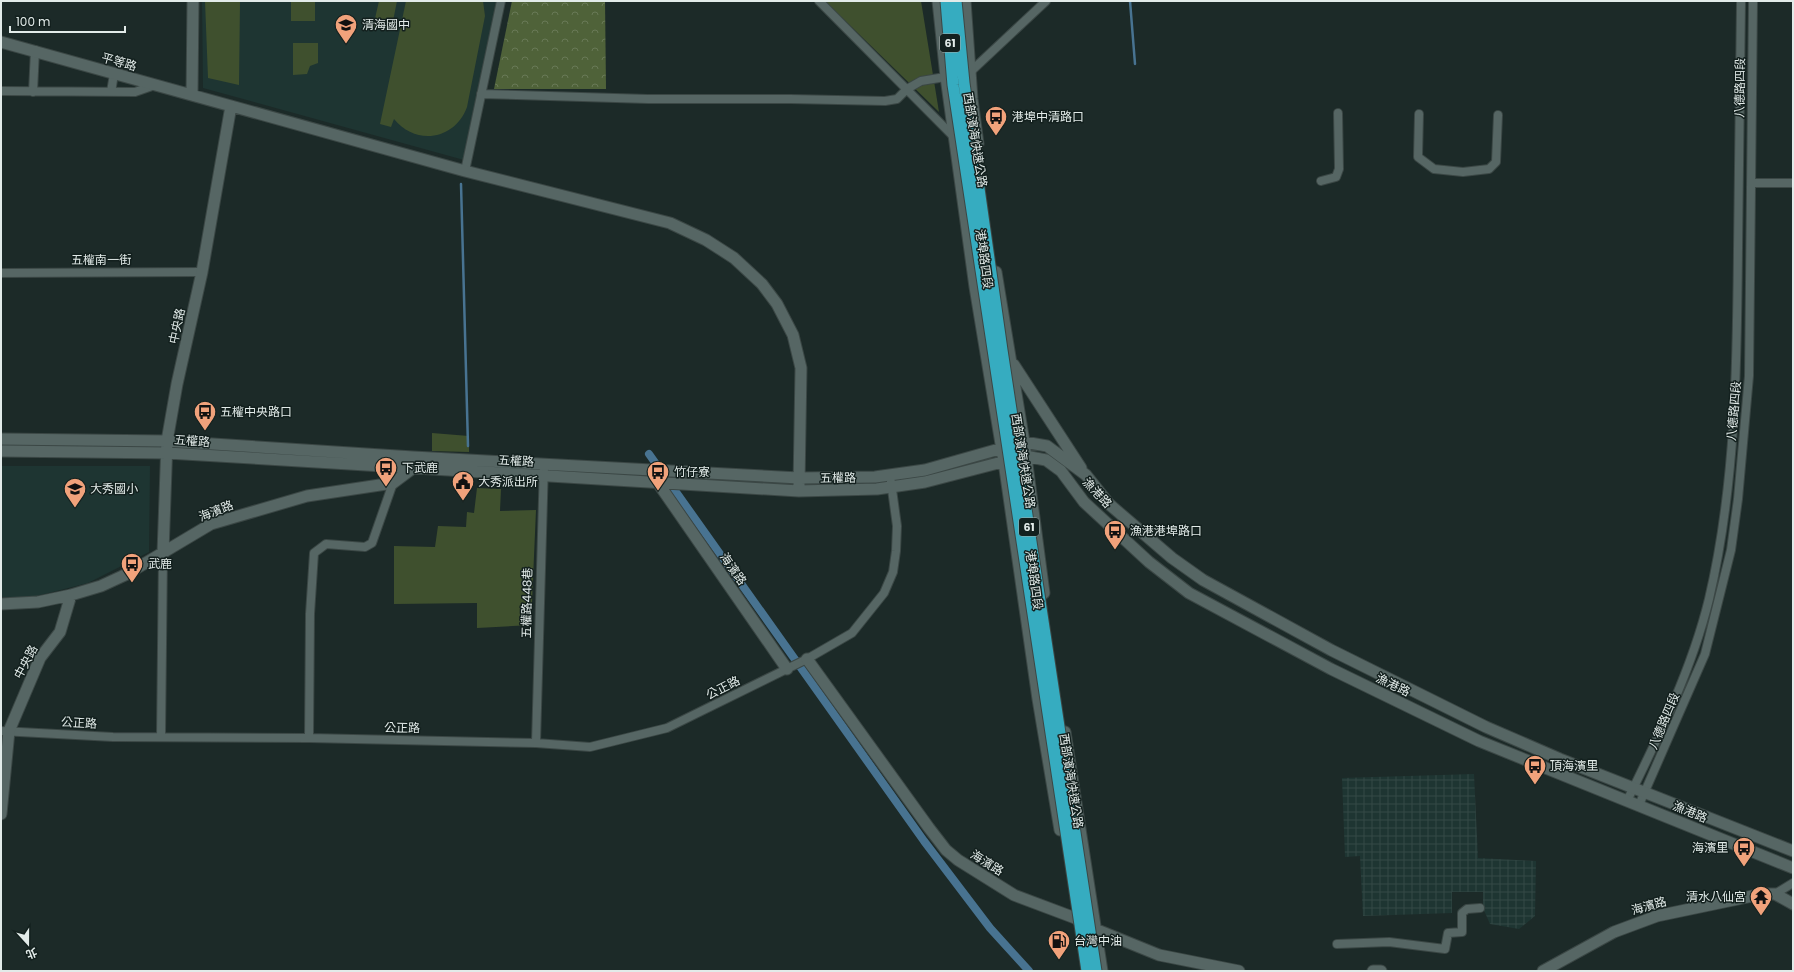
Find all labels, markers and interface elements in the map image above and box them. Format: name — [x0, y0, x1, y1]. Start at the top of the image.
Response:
scale bar — [10, 8, 125, 34]
school or university icon: 清海國中 — [333, 12, 359, 45]
text: 100 m — [16, 13, 50, 30]
place label: 清海國中 — [362, 16, 410, 33]
road number: 61 — [940, 34, 960, 52]
street label: 平等路 — [99, 48, 139, 75]
street label: 八德路四段 — [1730, 58, 1749, 118]
street label: 西部濱海快速公路 — [960, 91, 991, 189]
bus stop icon: 港埠中清路口 — [983, 104, 1009, 137]
place label: 港埠中清路口 — [1012, 108, 1084, 125]
street label: 港埠路四段 — [972, 228, 997, 290]
street label: 五權南一街 — [71, 251, 131, 268]
street label: 中央路 — [164, 307, 189, 345]
street label: 八德路四段 — [1722, 380, 1745, 442]
bus stop icon: 五權中央路口 — [192, 399, 218, 432]
place label: 五權中央路口 — [220, 403, 292, 420]
street label: 西部濱海快速公路 — [1008, 412, 1039, 510]
street label: 五權路 — [173, 431, 211, 450]
street label: 五權路 — [498, 451, 534, 470]
bus stop icon: 下武鹿 — [373, 455, 399, 488]
place label: 下武鹿 — [402, 459, 438, 476]
bus stop icon: 竹仔寮 — [645, 459, 671, 492]
place label: 竹仔寮 — [674, 463, 710, 480]
public building icon: 大秀派出所 — [450, 469, 476, 502]
street label: 五權路 — [820, 469, 856, 486]
place label: 大秀派出所 — [478, 473, 538, 490]
street label: 漁港路 — [1079, 474, 1116, 512]
school or university icon: 大秀國小 — [62, 476, 88, 509]
place label: 大秀國小 — [90, 480, 138, 497]
street label: 海濱路 — [196, 496, 236, 525]
road number: 61 — [1019, 518, 1039, 536]
bus stop icon: 漁港港埠路口 — [1102, 518, 1128, 551]
place label: 漁港港埠路口 — [1130, 522, 1202, 539]
street label: 海濱路 — [716, 549, 751, 588]
street label: 港埠路四段 — [1022, 549, 1047, 611]
bus stop icon: 武鹿 — [119, 551, 145, 584]
place label: 武鹿 — [148, 555, 172, 572]
street label: 五權路448巷 — [517, 568, 536, 638]
street label: 中央路 — [10, 642, 42, 682]
street label: 漁港路 — [1373, 669, 1413, 700]
street label: 公正路 — [703, 672, 743, 703]
street label: 八德路四段 — [1644, 690, 1683, 752]
street label: 公正路 — [61, 713, 97, 732]
street label: 公正路 — [384, 719, 420, 736]
street label: 西部濱海快速公路 — [1056, 732, 1087, 830]
bus stop icon: 頂海濱里 — [1522, 753, 1548, 786]
place label: 頂海濱里 — [1550, 757, 1598, 774]
street label: 漁港路 — [1670, 797, 1710, 826]
bus stop icon: 海濱里 — [1731, 835, 1757, 868]
place label: 海濱里 — [1692, 839, 1728, 856]
street label: 海濱路 — [967, 846, 1007, 879]
temple icon: 清水八仙宮 — [1748, 884, 1774, 917]
place label: 清水八仙宮 — [1686, 888, 1746, 905]
street label: 海濱路 — [1629, 892, 1669, 919]
north arrow — [8, 924, 48, 964]
fuel station icon: 台灣中油 — [1046, 928, 1072, 961]
place label: 台灣中油 — [1074, 932, 1122, 949]
text: 北 — [24, 944, 40, 963]

